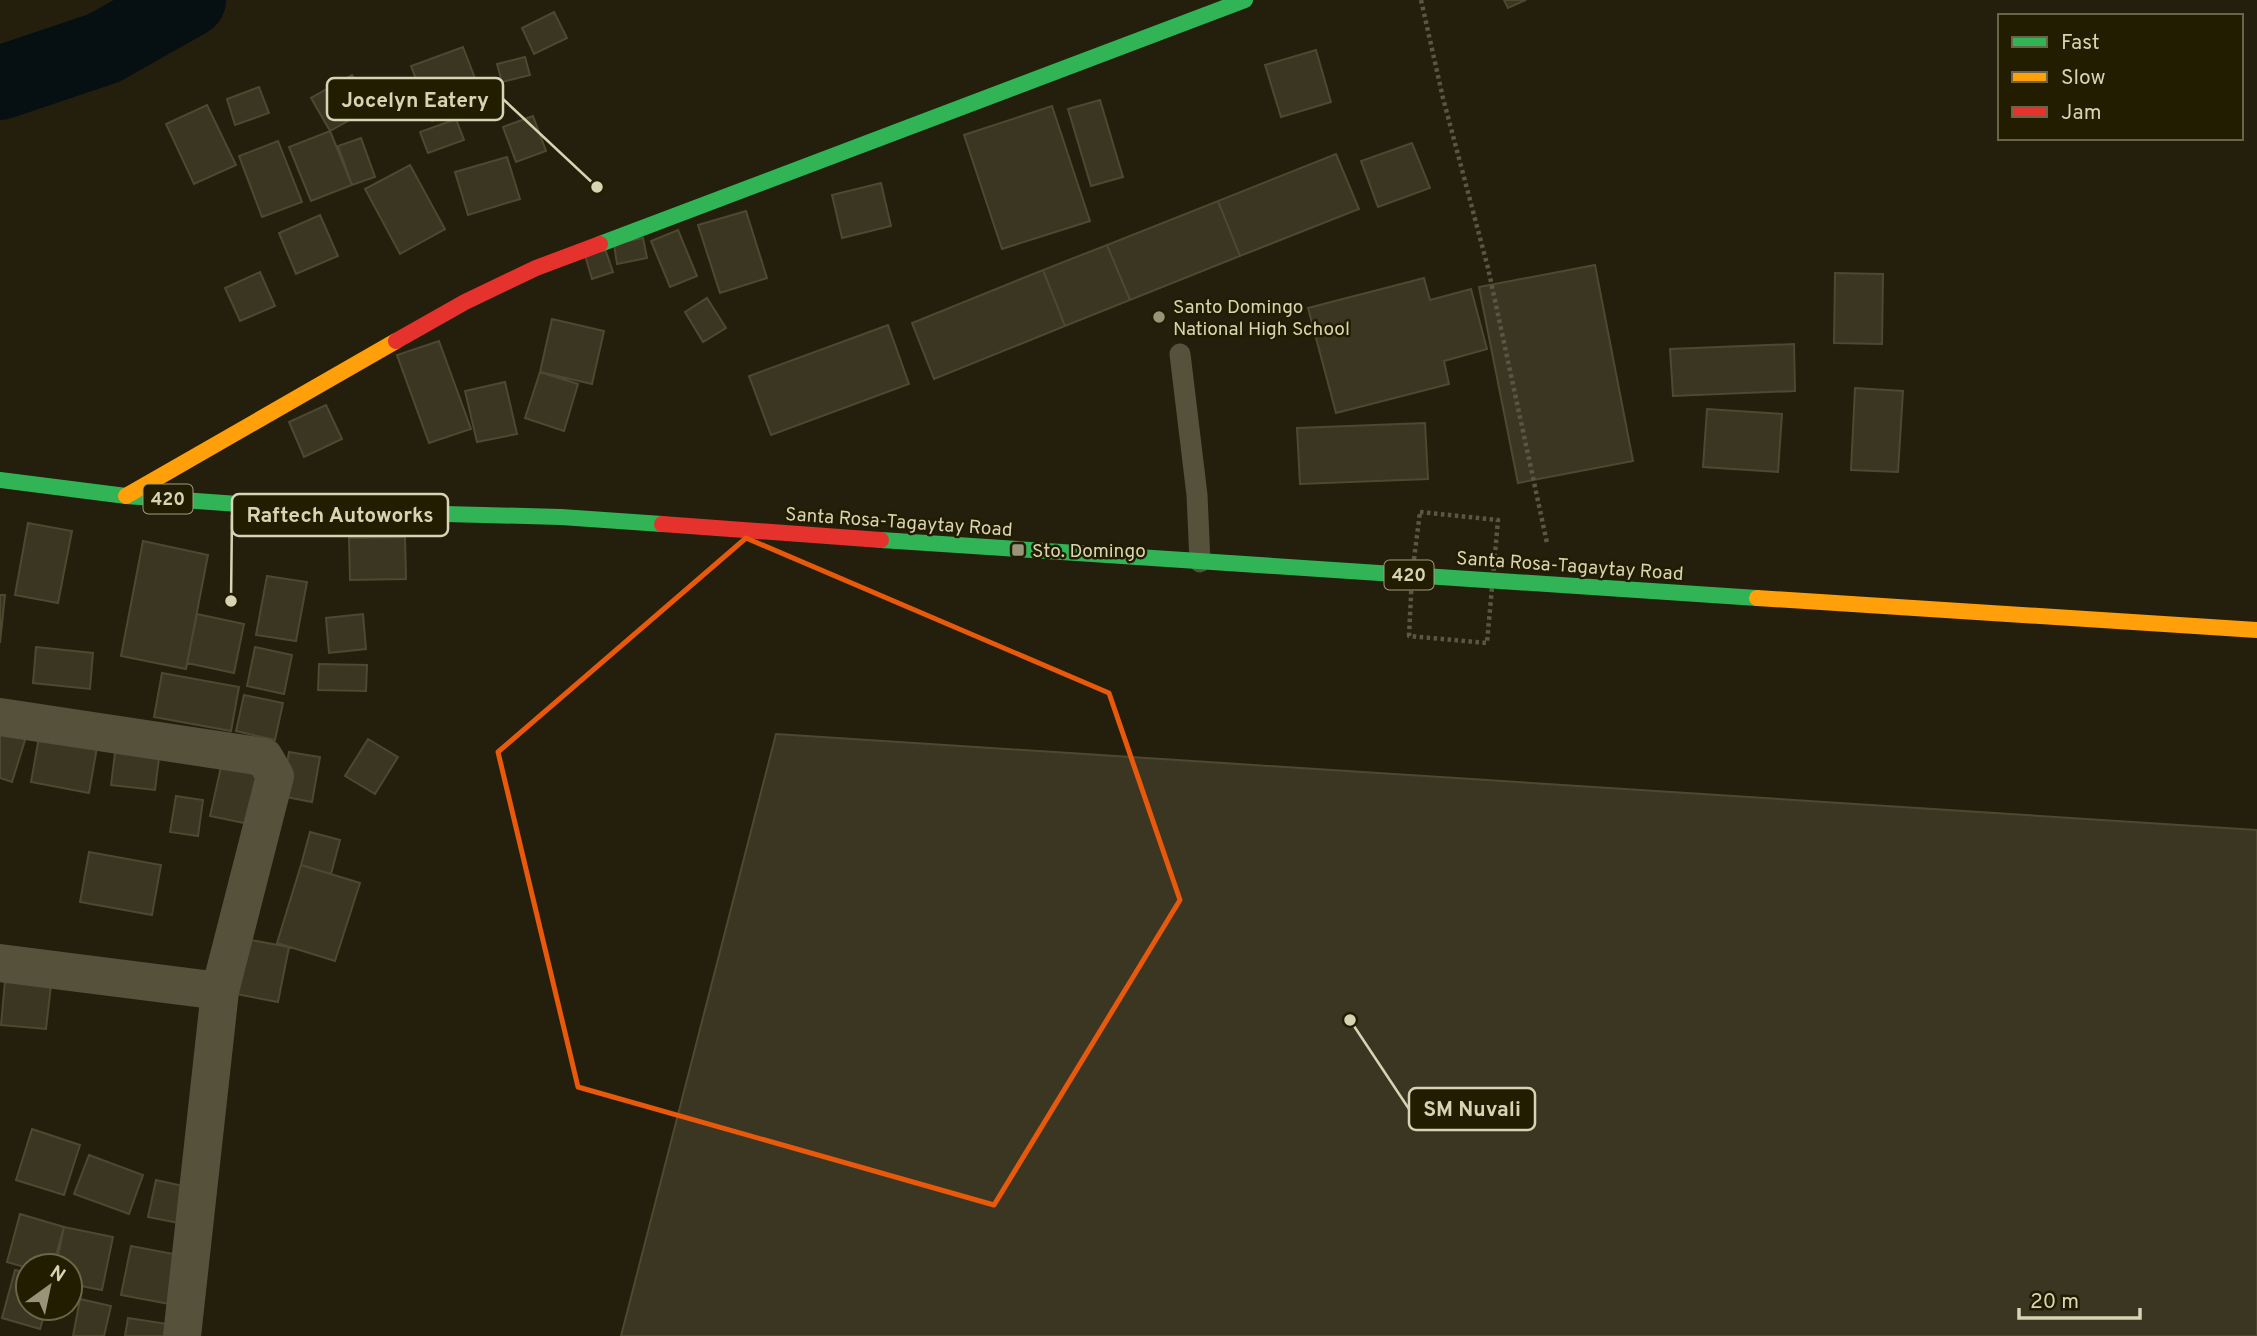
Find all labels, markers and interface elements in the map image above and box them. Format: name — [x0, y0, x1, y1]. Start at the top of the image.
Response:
legend — [1998, 14, 2243, 140]
text: Fast — [2061, 30, 2100, 57]
text: Slow — [2061, 65, 2106, 92]
callout: Jocelyn Eatery — [327, 78, 503, 120]
text: Jocelyn Eatery — [341, 88, 489, 115]
text: Jam — [2061, 100, 2102, 127]
place label: Santo Domingo National High School — [1173, 296, 1350, 342]
marker: Santo Domingo National High School — [1151, 309, 1167, 325]
road number: 420 — [144, 485, 192, 514]
callout: Raftech Autoworks — [232, 494, 448, 536]
text: Raftech Autoworks — [246, 503, 434, 530]
street label: Santa Rosa-Tagaytay Road — [784, 503, 1013, 543]
place label: Sto. Domingo — [1032, 540, 1146, 564]
marker: Sto. Domingo — [1010, 542, 1026, 558]
street label: Santa Rosa-Tagaytay Road — [1455, 547, 1684, 587]
road number: 420 — [1384, 560, 1434, 590]
callout: SM Nuvali — [1409, 1088, 1535, 1130]
text: SM Nuvali — [1423, 1097, 1521, 1124]
north arrow — [14, 1252, 84, 1322]
text: N — [45, 1261, 69, 1288]
scale bar — [2019, 1276, 2140, 1320]
text: 20 m — [2030, 1289, 2079, 1316]

